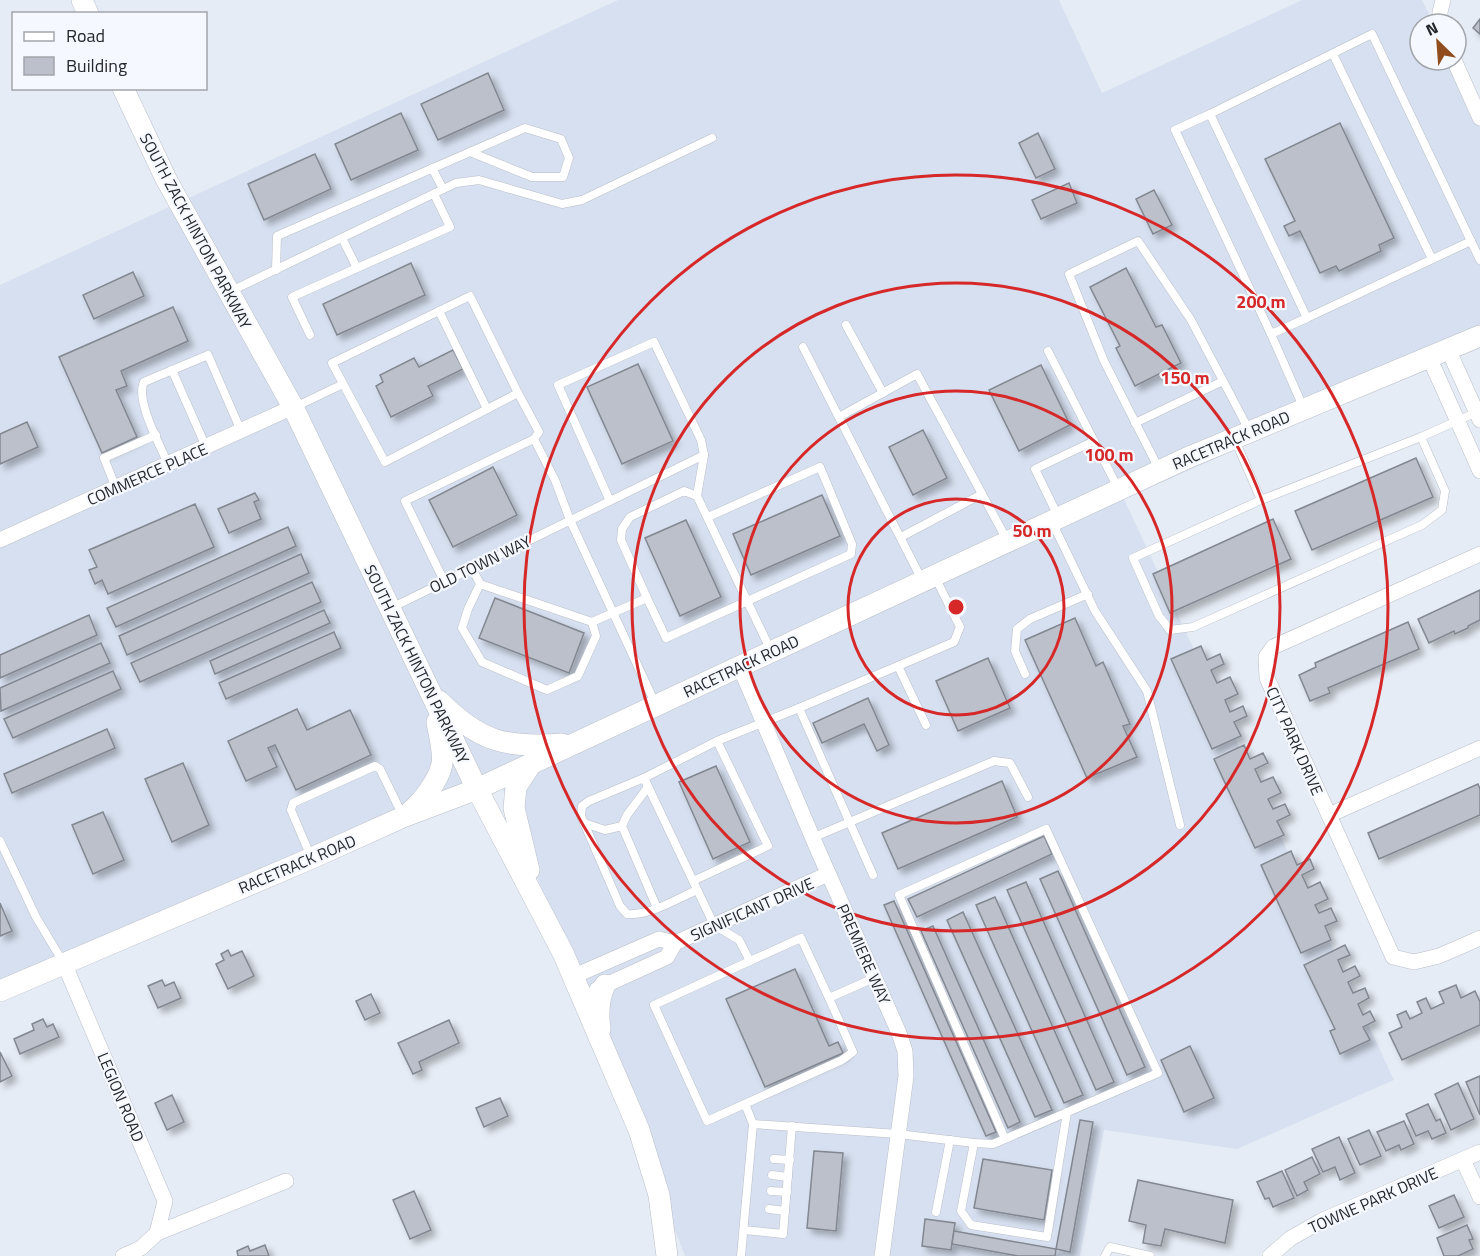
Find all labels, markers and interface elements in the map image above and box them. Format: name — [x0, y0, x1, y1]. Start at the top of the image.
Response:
legend — [12, 12, 207, 90]
north arrow — [1408, 12, 1468, 72]
text: N — [1422, 15, 1442, 42]
text: Road — [66, 22, 105, 49]
text: Building — [66, 52, 127, 79]
street label: SOUTH ZACK HINTON PARKWAY — [134, 129, 258, 334]
text: 200 m — [1236, 288, 1286, 315]
text: 150 m — [1160, 364, 1210, 391]
street label: RACETRACK ROAD — [1169, 404, 1293, 476]
street label: COMMERCE PLACE — [83, 437, 211, 511]
text: 100 m — [1084, 441, 1134, 468]
text: 50 m — [1012, 517, 1052, 544]
street label: OLD TOWN WAY — [425, 529, 535, 599]
street label: SOUTH ZACK HINTON PARKWAY — [358, 560, 476, 768]
centre of rings — [946, 597, 966, 617]
street label: RACETRACK ROAD — [679, 629, 803, 703]
street label: CITY PARK DRIVE — [1260, 683, 1330, 799]
street label: RACETRACK ROAD — [235, 828, 359, 900]
street label: SIGNIFICANT DRIVE — [686, 871, 818, 947]
street label: PREMIERE WAY — [831, 900, 897, 1008]
street label: LEGION ROAD — [91, 1049, 151, 1145]
street label: TOWNE PARK DRIVE — [1305, 1161, 1442, 1239]

